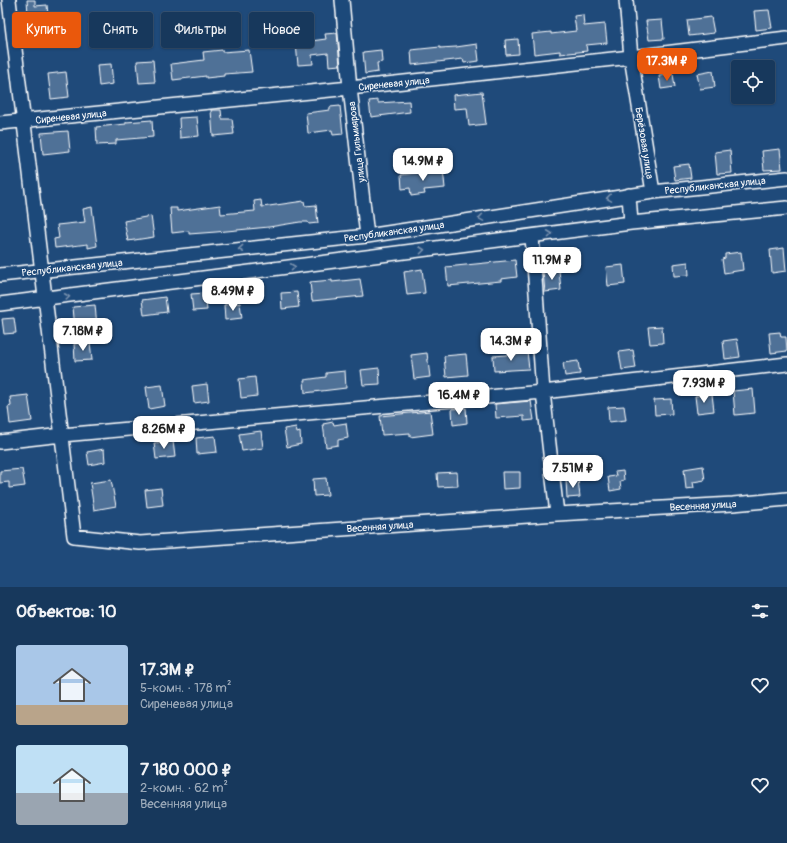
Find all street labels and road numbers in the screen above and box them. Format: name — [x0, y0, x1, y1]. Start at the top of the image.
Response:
street label: Сиреневая улица — [358, 74, 431, 94]
street label: улица Гильмиярова — [346, 100, 368, 184]
street label: Берёзовая улица — [632, 106, 656, 180]
street label: Сиреневая улица — [35, 107, 108, 127]
street label: Республиканская улица — [664, 175, 766, 197]
street label: Республиканская улица — [343, 219, 445, 245]
street label: Республиканская улица — [21, 257, 123, 279]
street label: Весенняя улица — [669, 498, 737, 514]
street label: Весенняя улица — [346, 519, 414, 535]

